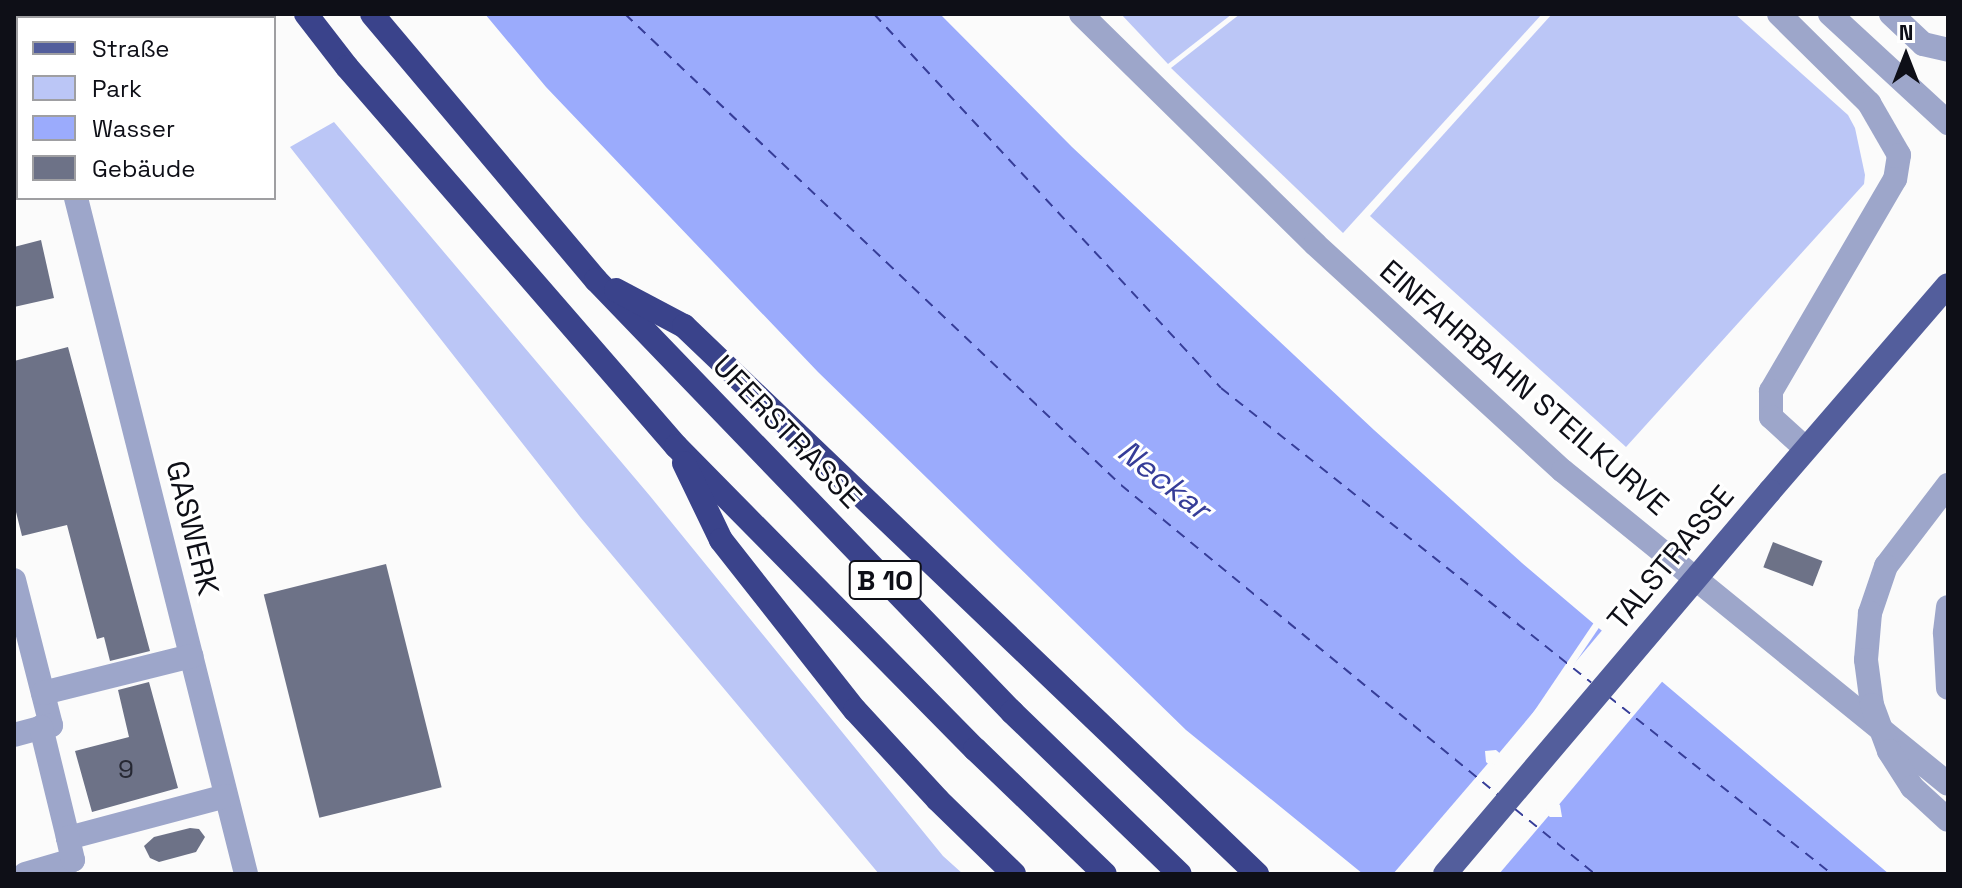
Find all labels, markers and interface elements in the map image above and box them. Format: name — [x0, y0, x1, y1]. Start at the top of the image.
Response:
legend — [16, 16, 276, 200]
north arrow — [1866, 16, 1946, 96]
text: N — [1899, 18, 1913, 46]
text: Straße — [92, 33, 169, 64]
text: Park — [92, 73, 142, 104]
text: Wasser — [92, 113, 175, 144]
text: Gebäude — [92, 153, 195, 184]
street label: EINFAHRBAHN STEILKURVE — [1372, 253, 1676, 523]
street label: UFERSTRASSE — [705, 348, 869, 516]
water label: Neckar — [1110, 432, 1218, 528]
street label: GASWERK — [158, 457, 226, 599]
street label: TALSTRASSE — [1600, 479, 1742, 637]
road number: B 10 — [847, 556, 923, 604]
house number: 9 — [118, 754, 134, 786]

